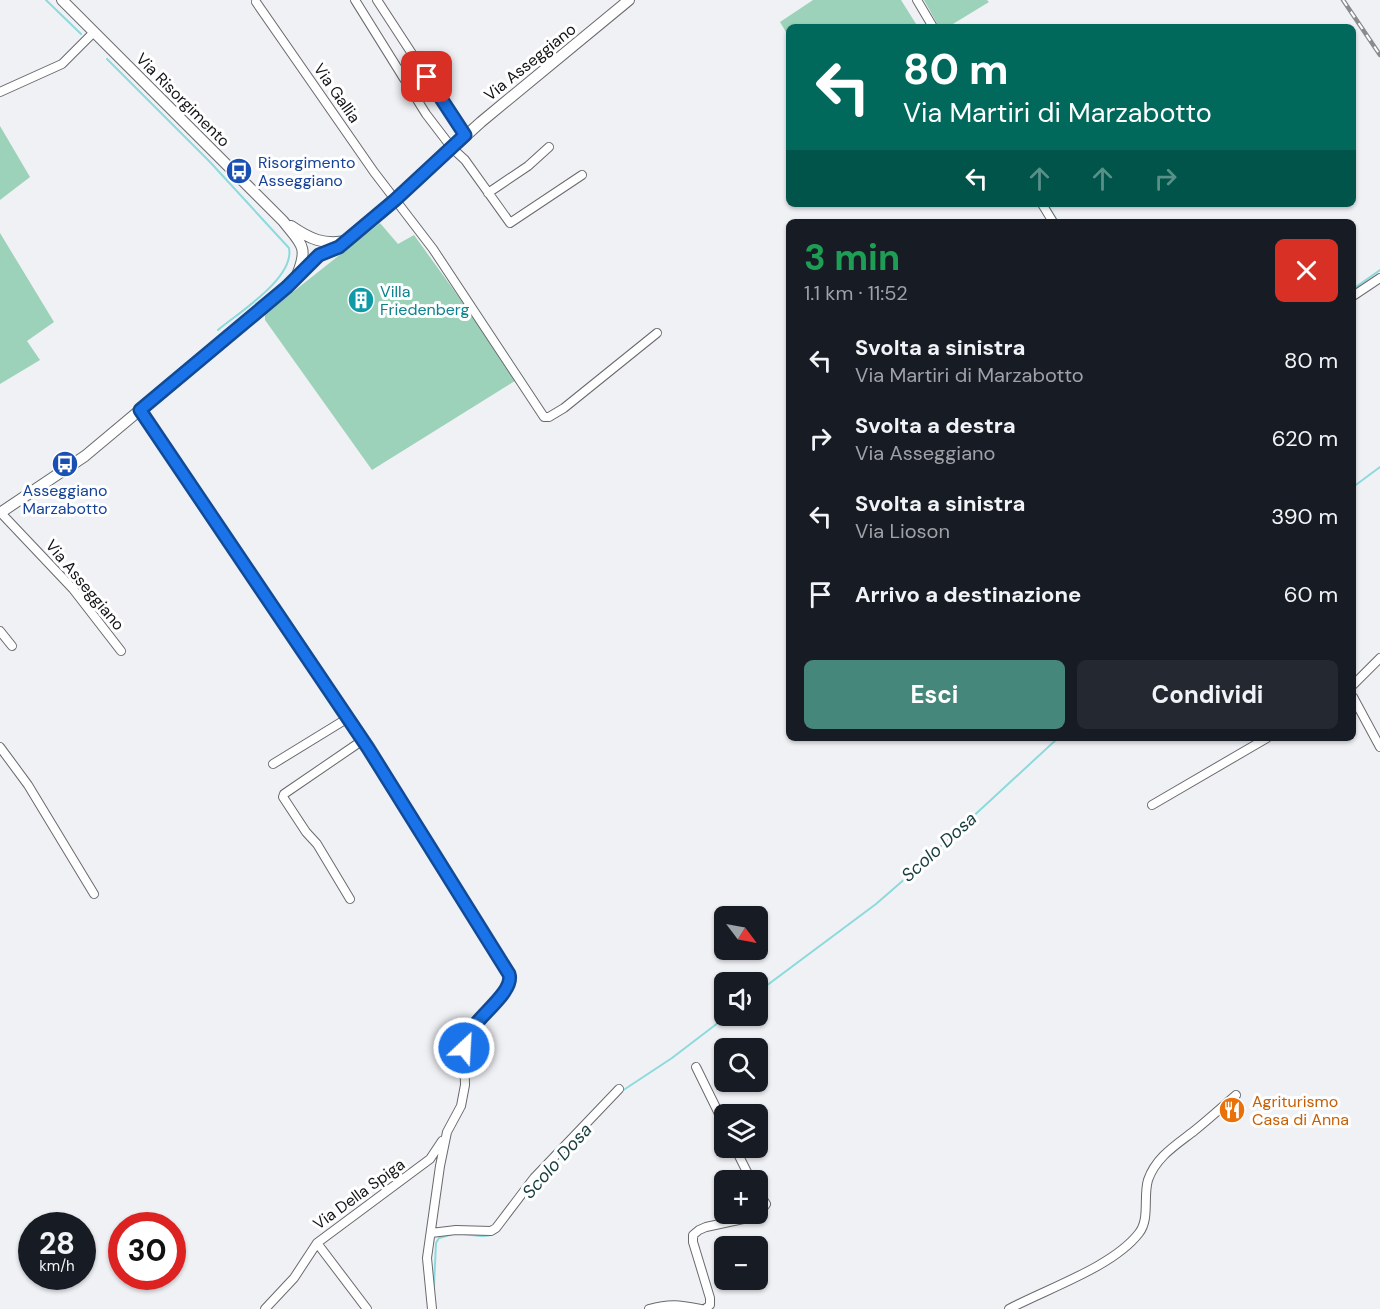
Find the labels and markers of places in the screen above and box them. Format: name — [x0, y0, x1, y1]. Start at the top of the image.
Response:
pin — [401, 51, 452, 102]
place label: Risorgimento Asseggiano — [258, 152, 355, 191]
bus stop icon: Risorgimento Asseggiano — [224, 156, 254, 186]
place label: Villa Friedenberg — [380, 281, 470, 320]
building icon: Villa Friedenberg — [346, 285, 376, 315]
bus stop icon: Asseggiano Marzabotto — [50, 449, 80, 479]
place label: Asseggiano Marzabotto — [22, 480, 108, 519]
place label: Agriturismo Casa di Anna — [1252, 1091, 1349, 1130]
restaurant icon: Agriturismo Casa di Anna — [1217, 1095, 1247, 1125]

